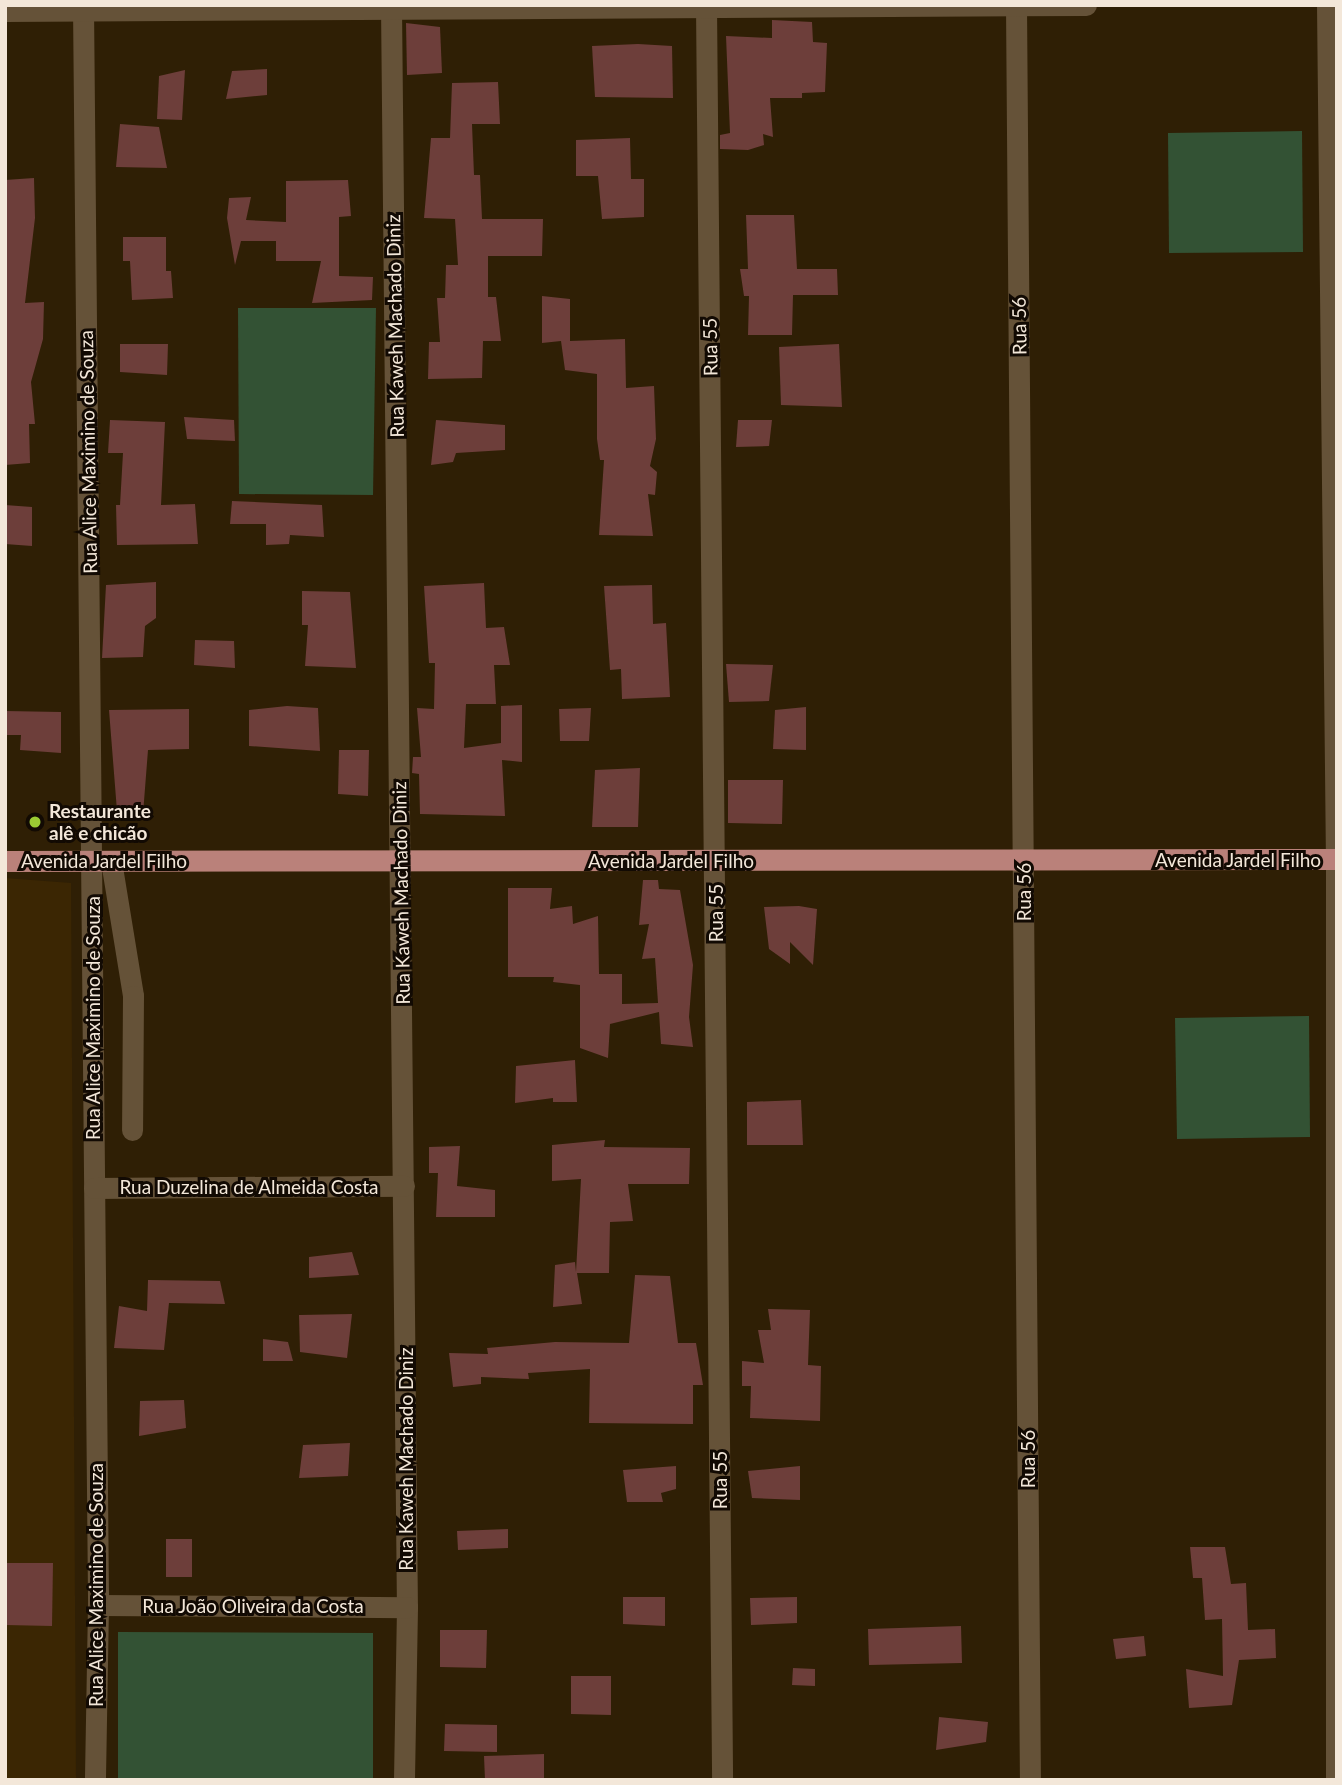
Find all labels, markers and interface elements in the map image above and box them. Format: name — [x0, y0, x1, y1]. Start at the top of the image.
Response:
street label: Rua Kaweh Machado Diniz — [382, 214, 408, 438]
street label: Rua 56 — [1007, 297, 1031, 355]
street label: Rua 55 — [698, 318, 722, 376]
street label: Rua Alice Maximino de Souza — [74, 330, 102, 574]
street label: Rua Kaweh Machado Diniz — [388, 781, 414, 1005]
place label: Restaurante alê e chicão — [49, 800, 151, 844]
marker: Restaurante alê e chicão — [27, 814, 43, 830]
street label: Avenida Jardel Filho — [1155, 849, 1321, 871]
street label: Avenida Jardel Filho — [21, 850, 187, 872]
street label: Avenida Jardel Filho — [588, 850, 754, 872]
street label: Rua 56 — [1013, 863, 1035, 921]
street label: Rua 55 — [705, 884, 727, 942]
street label: Rua Alice Maximino de Souza — [82, 896, 104, 1140]
street label: Rua Duzelina de Almeida Costa — [119, 1176, 379, 1198]
street label: Rua Kaweh Machado Diniz — [395, 1347, 417, 1571]
street label: Rua 56 — [1017, 1430, 1039, 1488]
street label: Rua 55 — [709, 1451, 731, 1509]
street label: Rua Alice Maximino de Souza — [85, 1463, 107, 1707]
street label: Rua João Oliveira da Costa — [142, 1595, 364, 1617]

